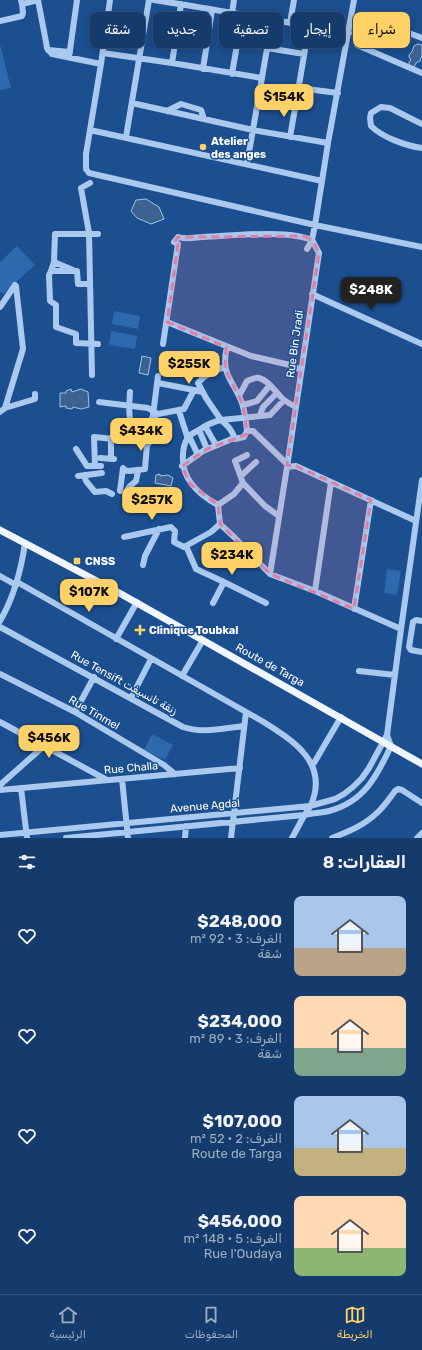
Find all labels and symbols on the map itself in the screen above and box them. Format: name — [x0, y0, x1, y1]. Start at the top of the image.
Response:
pin: $154K — [256, 84, 312, 118]
place label: Atelier des anges — [211, 135, 266, 161]
marker: Atelier des anges — [198, 142, 208, 152]
pin: $248K — [343, 277, 399, 311]
street label: Rue Bin Jradi — [284, 309, 306, 379]
pin: $255K — [161, 351, 217, 385]
pin: $434K — [113, 418, 169, 452]
pin: $257K — [124, 487, 180, 521]
pin: $234K — [204, 542, 260, 576]
place label: CNSS — [85, 555, 115, 568]
marker: CNSS — [72, 556, 82, 566]
pin: $107K — [61, 579, 117, 613]
marker: Clinique Toubkal — [134, 624, 146, 636]
place label: Clinique Toubkal — [149, 624, 238, 637]
street label: Route de Targa — [233, 641, 307, 689]
street label: Rue Tensift زنقة تانسيفت — [69, 648, 180, 718]
street label: Rue Tinmel — [66, 693, 122, 733]
pin: $456K — [21, 725, 77, 759]
street label: Rue Challa — [103, 759, 159, 777]
street label: Avenue Agdal — [170, 796, 240, 816]

